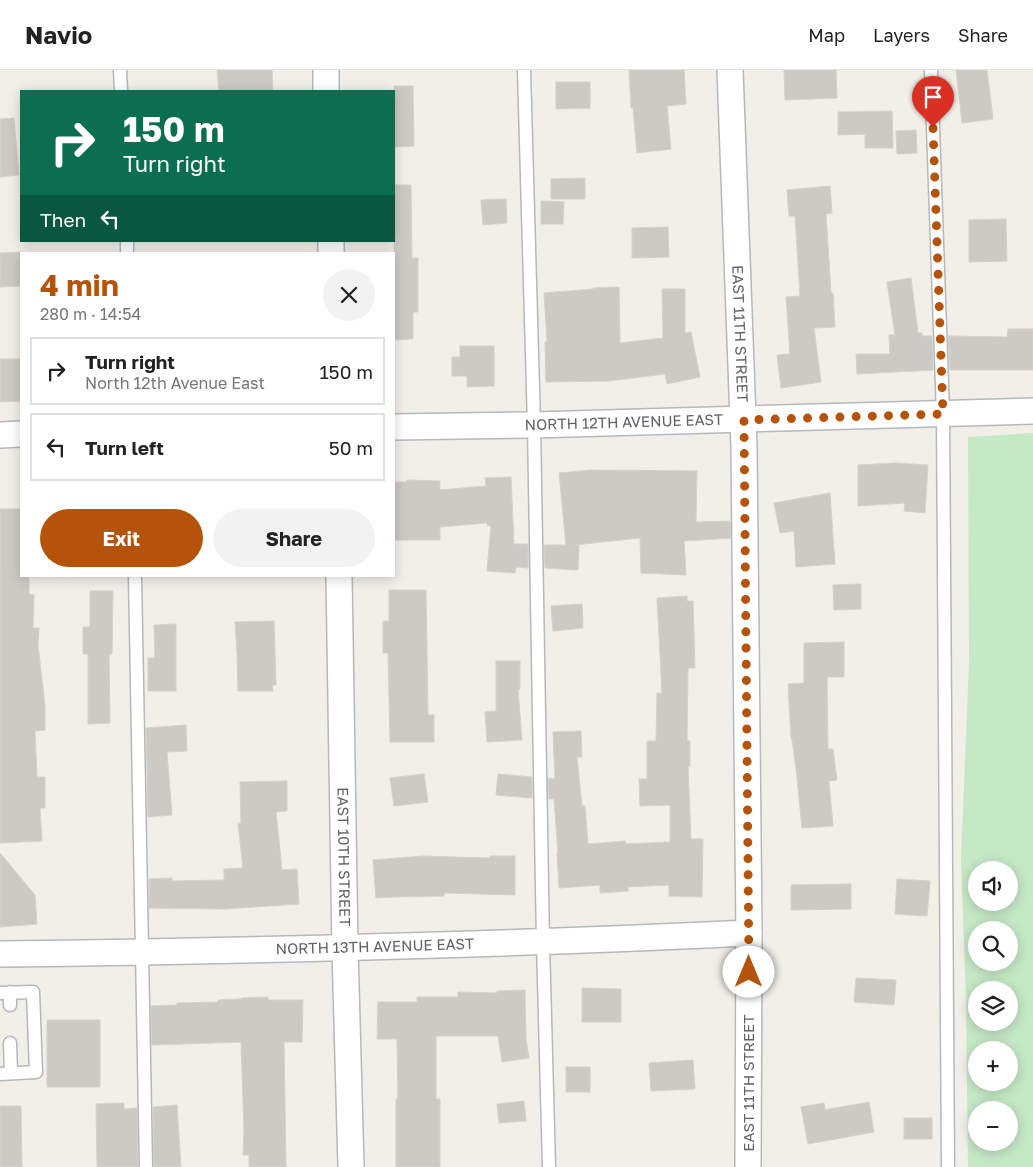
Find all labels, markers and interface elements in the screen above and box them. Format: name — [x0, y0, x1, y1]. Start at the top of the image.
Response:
text: Navio — [25, 20, 92, 49]
text: Map — [808, 24, 845, 46]
text: Layers — [873, 24, 930, 46]
text: Share — [958, 24, 1008, 46]
pin — [912, 76, 954, 127]
icon: arrive — [919, 83, 947, 111]
text: 150 m — [123, 108, 225, 150]
icon: right — [40, 110, 105, 175]
text: Turn right — [123, 150, 226, 177]
icon: left — [96, 205, 124, 233]
text: Then — [40, 208, 86, 231]
street label: EAST 11TH STREET — [729, 265, 752, 403]
text: 4 min — [40, 267, 119, 303]
button: close — [323, 269, 375, 321]
text: 280 m · 14:54 — [40, 304, 141, 324]
text: Turn right — [85, 350, 175, 373]
icon: right — [42, 357, 70, 385]
text: 150 m — [319, 360, 373, 383]
text: North 12th Avenue East — [85, 373, 265, 393]
street label: NORTH 12TH AVENUE EAST — [525, 410, 723, 433]
icon: left — [42, 433, 70, 461]
text: Turn left — [85, 436, 164, 459]
text: 50 m — [329, 436, 373, 459]
button: Exit — [40, 509, 203, 567]
button: Share — [213, 509, 375, 567]
street label: EAST 10TH STREET — [334, 787, 355, 927]
map controls — [968, 861, 1018, 1151]
button: sound — [968, 861, 1018, 911]
button: search — [968, 921, 1018, 971]
street label: NORTH 13TH AVENUE EAST — [275, 934, 474, 957]
position arrow — [722, 945, 774, 997]
button: layers — [968, 981, 1018, 1031]
street label: EAST 11TH STREET — [739, 1014, 757, 1152]
button: + — [968, 1041, 1018, 1091]
button: − — [968, 1101, 1018, 1151]

